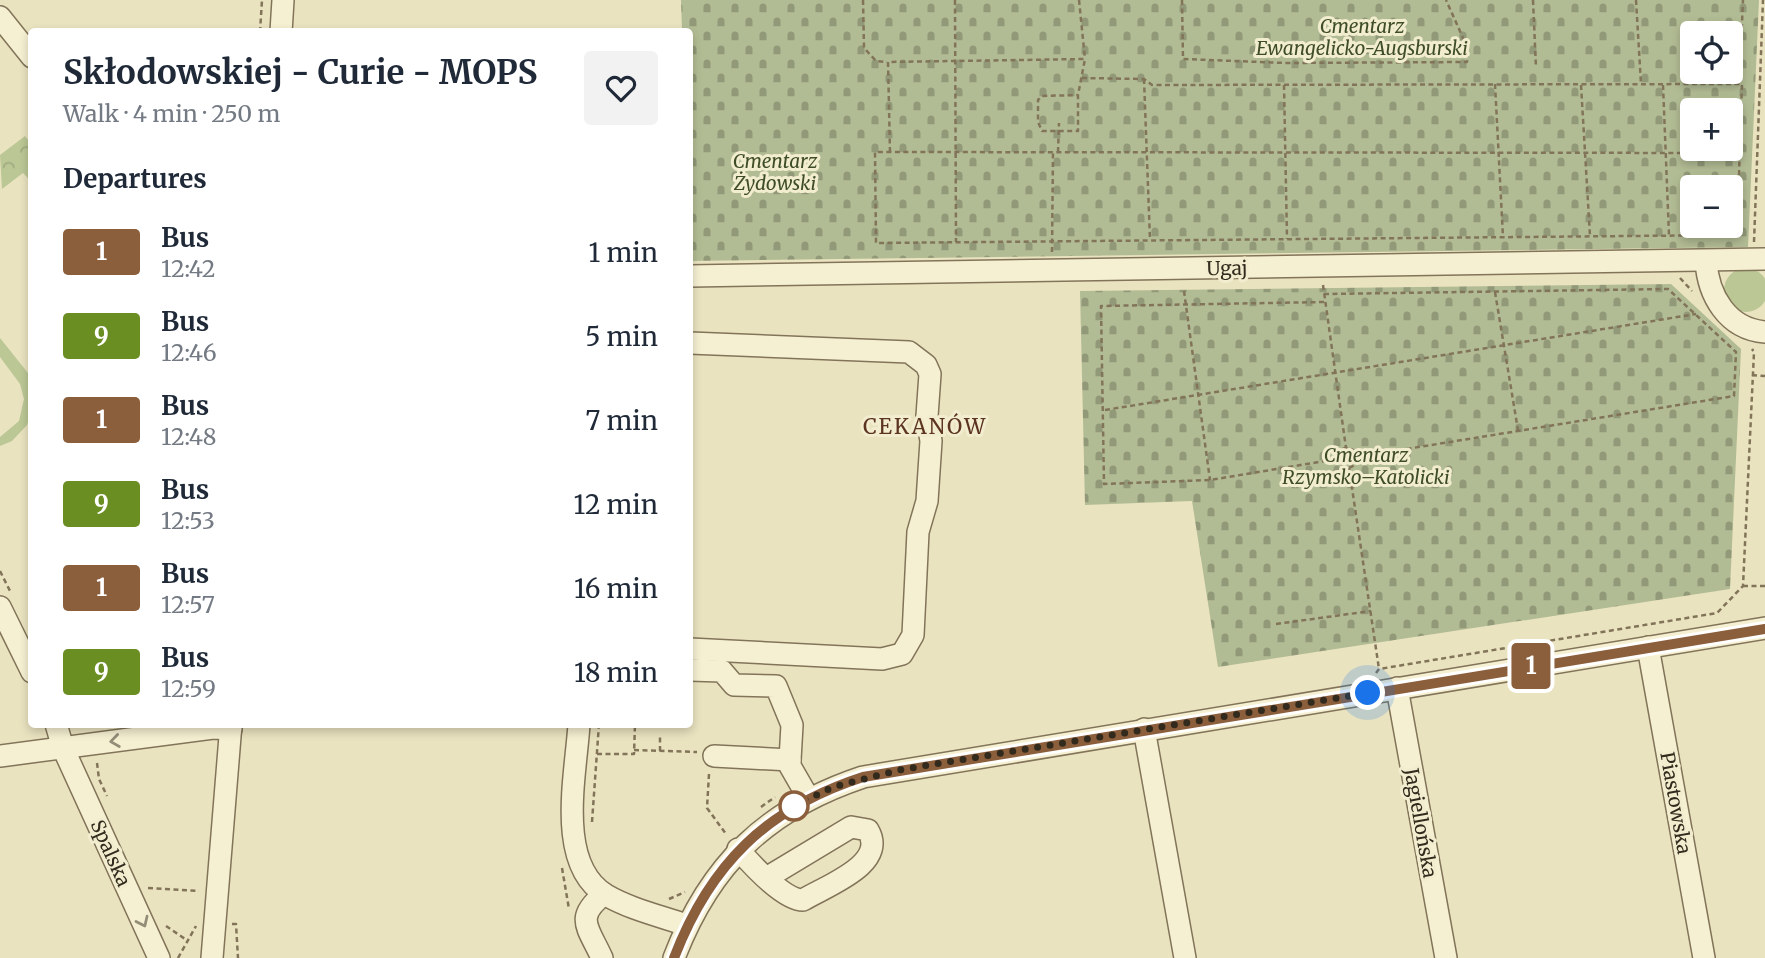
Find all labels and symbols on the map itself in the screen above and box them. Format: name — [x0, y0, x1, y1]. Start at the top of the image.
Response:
park label: Cmentarz Ewangelicko-Augsburski — [1256, 14, 1468, 60]
park label: Cmentarz Żydowski — [733, 149, 818, 195]
street label: Ugaj — [1206, 256, 1248, 280]
district label: CEKANÓW — [863, 413, 987, 440]
park label: Cmentarz Rzymsko–Katolicki — [1282, 443, 1450, 489]
line badge: 1 — [1508, 643, 1554, 689]
your location — [1350, 675, 1385, 710]
one-way arrow — [109, 734, 120, 749]
street label: Piastowska — [1655, 750, 1697, 856]
street label: Jagiellońska — [1399, 765, 1442, 880]
unlabelled marker — [779, 791, 809, 821]
street label: Spalska — [86, 816, 136, 890]
one-way arrow — [134, 915, 148, 927]

